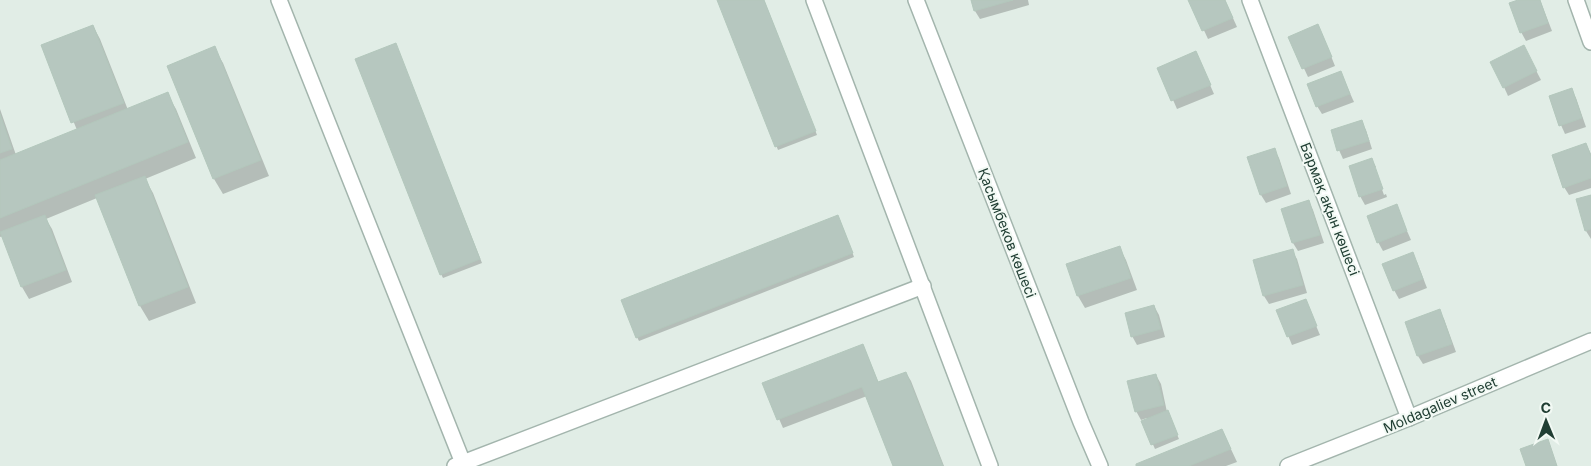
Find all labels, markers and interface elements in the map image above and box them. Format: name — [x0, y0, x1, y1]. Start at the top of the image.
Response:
street label: Бармақ ақын көшесі — [1297, 140, 1364, 278]
street label: Қасымбеков көшесі — [975, 166, 1040, 300]
street label: Moldagaliev street — [1380, 373, 1500, 436]
north arrow — [1521, 396, 1571, 446]
text: С — [1540, 399, 1551, 416]

